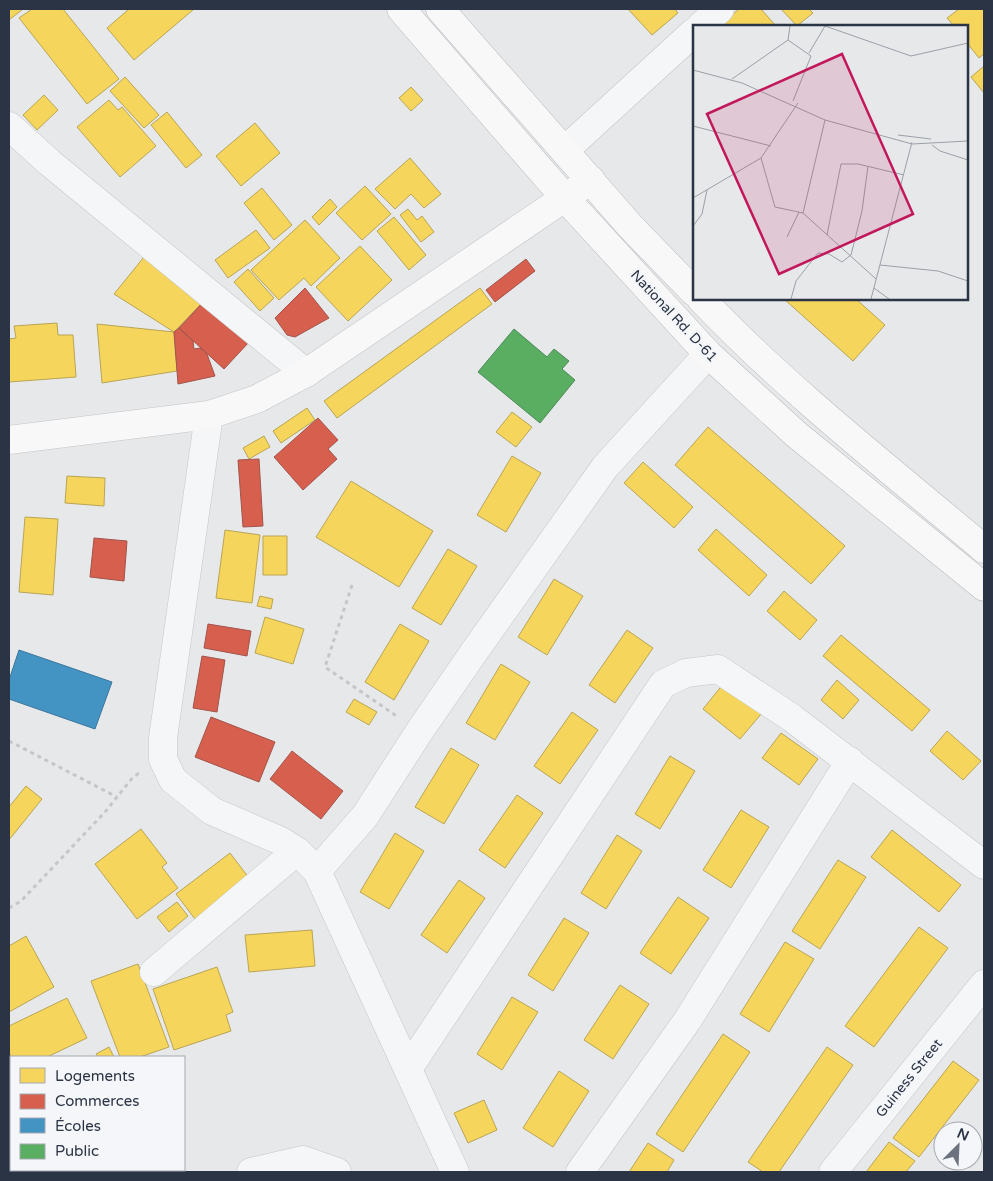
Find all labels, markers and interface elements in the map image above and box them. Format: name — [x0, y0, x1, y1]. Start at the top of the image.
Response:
inset map — [693, 25, 968, 300]
street label: National Rd. D-61 — [627, 266, 721, 366]
street label: Guiness Street — [872, 1035, 946, 1121]
legend — [10, 1056, 185, 1171]
text: Logements — [55, 1067, 135, 1085]
text: Commerces — [55, 1092, 139, 1110]
text: Écoles — [55, 1117, 101, 1135]
north arrow — [933, 1121, 983, 1171]
text: N — [954, 1125, 972, 1145]
text: Public — [55, 1142, 99, 1160]

